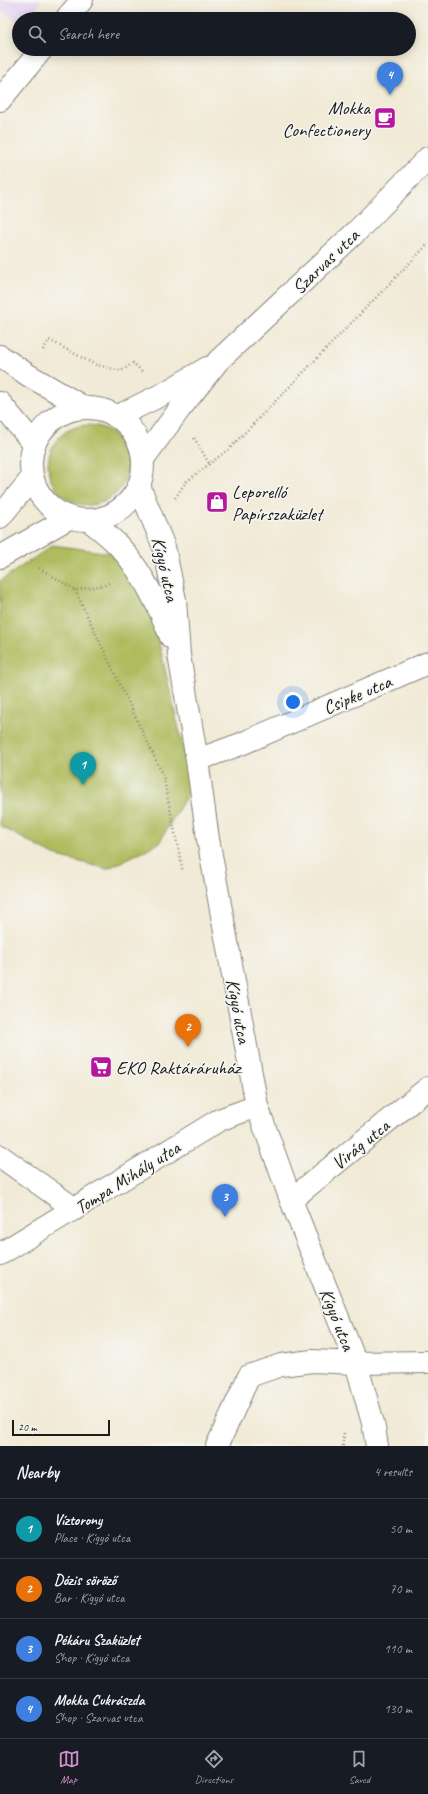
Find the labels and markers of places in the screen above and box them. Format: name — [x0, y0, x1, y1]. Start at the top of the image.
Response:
pin: 4 — [377, 62, 403, 95]
place label: Mokka Confectionery — [282, 96, 372, 142]
cafe icon: Mokka Confectionery — [372, 105, 398, 131]
place label: Leporelló Papírszaküzlet — [232, 480, 325, 526]
shop icon: Leporelló Papírszaküzlet — [204, 489, 230, 515]
pin: 1 — [70, 752, 96, 785]
pin: 2 — [175, 1014, 201, 1047]
supermarket icon: EKO Raktáráruház — [88, 1054, 114, 1080]
place label: EKO Raktáráruház — [116, 1056, 242, 1080]
pin: 3 — [212, 1184, 238, 1217]

